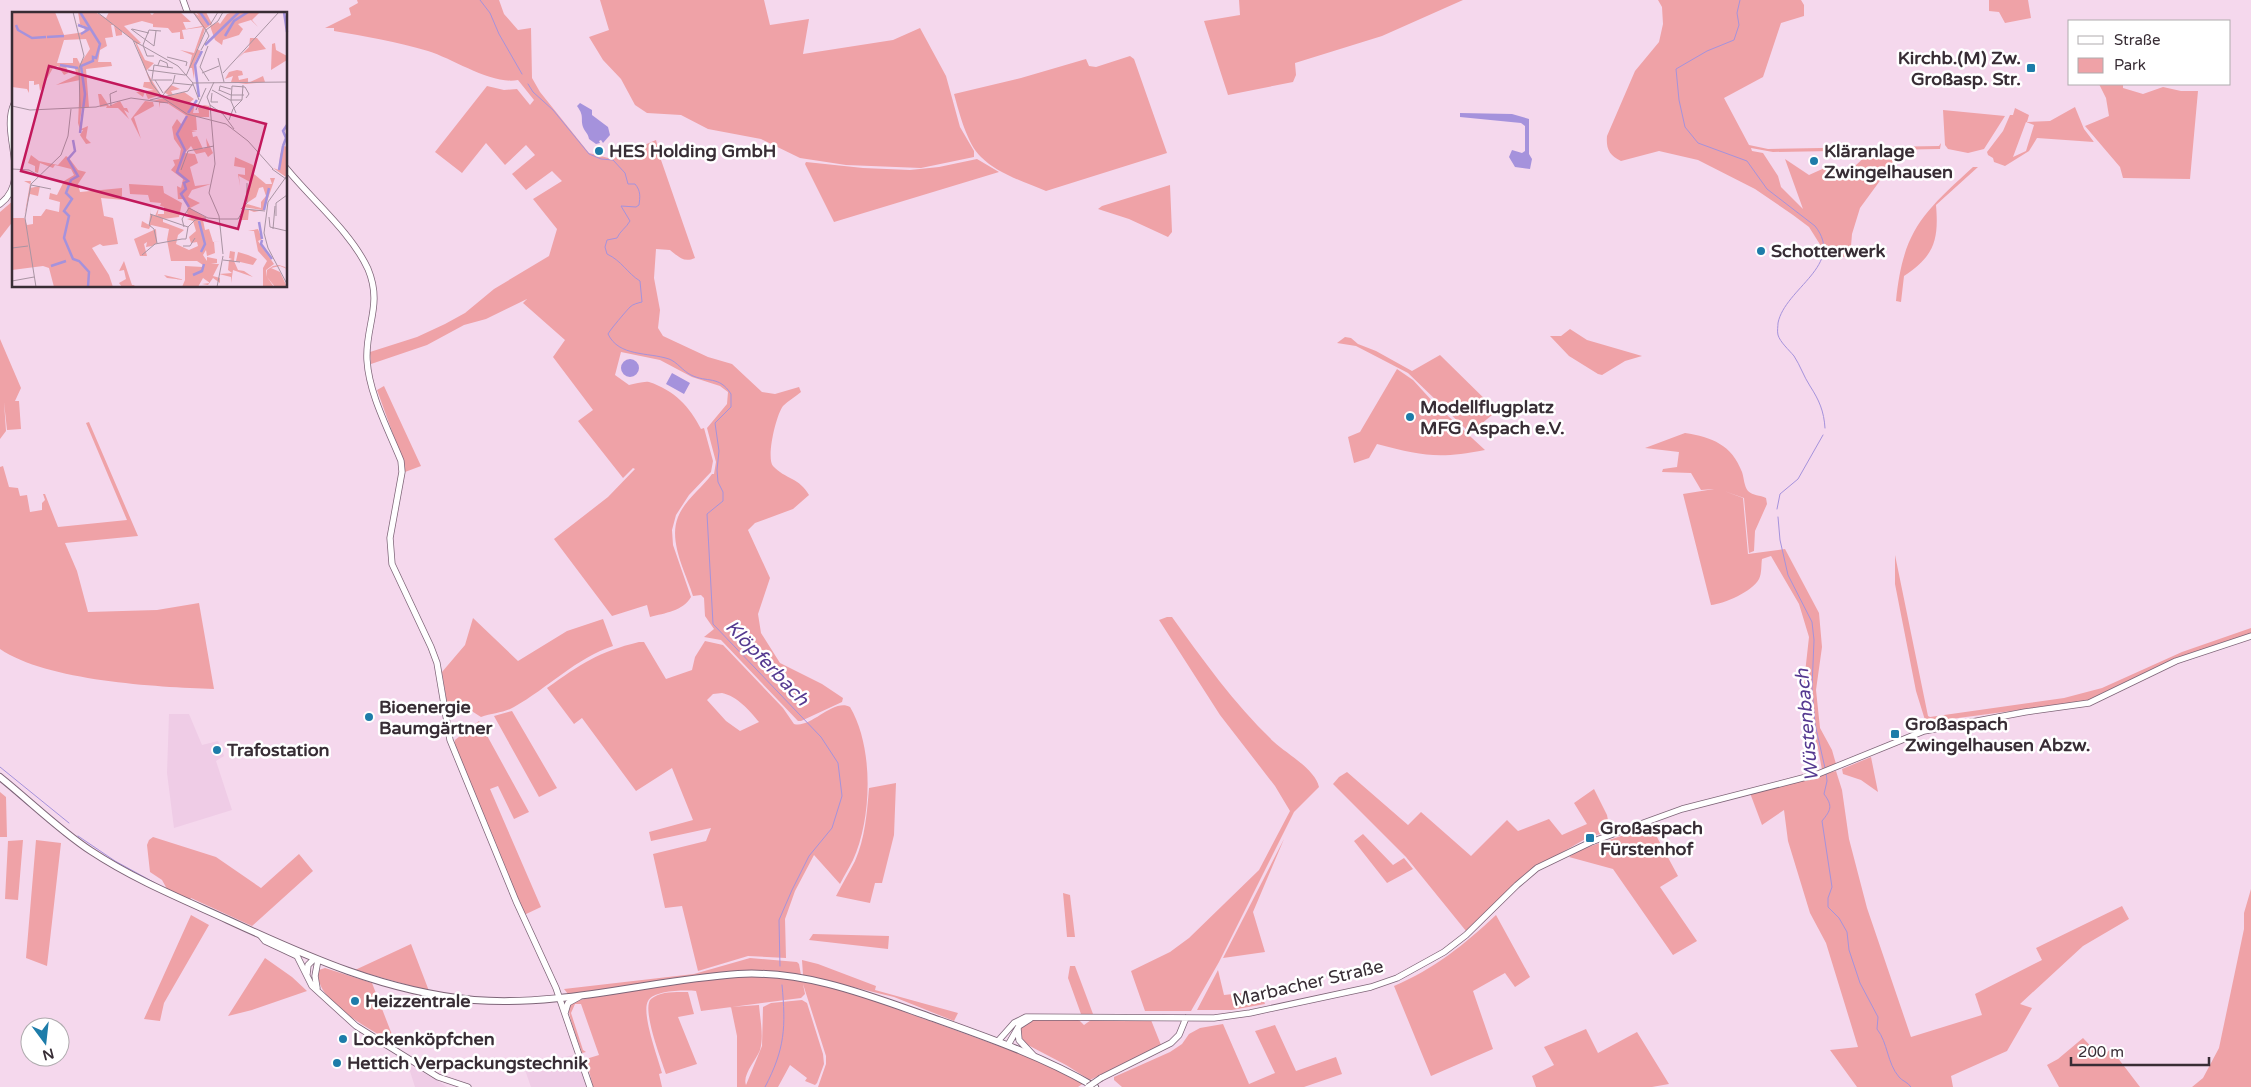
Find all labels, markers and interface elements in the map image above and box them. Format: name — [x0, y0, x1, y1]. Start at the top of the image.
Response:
inset map — [12, 12, 288, 288]
legend — [2068, 20, 2231, 85]
text: Straße — [2114, 31, 2160, 49]
place label: Kirchb.(M) Zw. Großasp. Str. — [1898, 47, 2021, 90]
text: Park — [2114, 56, 2146, 74]
marker: Kirchb.(M) Zw. Großasp. Str. — [2025, 62, 2037, 74]
place label: HES Holding GmbH — [609, 140, 776, 162]
place label: Kläranlage Zwingelhausen — [1824, 140, 1953, 183]
marker: HES Holding GmbH — [593, 145, 605, 157]
marker: Kläranlage Zwingelhausen — [1808, 155, 1820, 167]
place label: Schotterwerk — [1771, 240, 1885, 262]
marker: Schotterwerk — [1755, 245, 1767, 257]
place label: Modellflugplatz MFG Aspach e.V. — [1420, 396, 1565, 439]
marker: Modellflugplatz MFG Aspach e.V. — [1404, 411, 1416, 423]
water label: Klöpferbach — [721, 616, 813, 711]
water label: Wüstenbach — [1791, 667, 1823, 782]
place label: Bioenergie Baumgärtner — [379, 696, 493, 739]
marker: Bioenergie Baumgärtner — [363, 711, 375, 723]
place label: Großaspach Zwingelhausen Abzw. — [1905, 713, 2091, 756]
marker: Großaspach Zwingelhausen Abzw. — [1889, 728, 1901, 740]
place label: Trafostation — [226, 739, 330, 761]
marker: Trafostation — [211, 744, 223, 756]
place label: Großaspach Fürstenhof — [1600, 817, 1703, 860]
marker: Großaspach Fürstenhof — [1584, 832, 1596, 844]
street label: Marbacher Straße — [1231, 955, 1385, 1011]
place label: Heizzentrale — [365, 990, 470, 1012]
marker: Heizzentrale — [349, 995, 361, 1007]
north arrow — [20, 1017, 70, 1067]
place label: Lockenköpfchen — [353, 1028, 495, 1050]
marker: Lockenköpfchen — [337, 1033, 349, 1045]
scale bar — [2071, 1034, 2208, 1066]
text: 200 m — [2078, 1043, 2124, 1061]
text: N — [41, 1044, 56, 1064]
place label: Hettich Verpackungstechnik — [347, 1052, 588, 1074]
marker: Hettich Verpackungstechnik — [331, 1057, 343, 1069]

